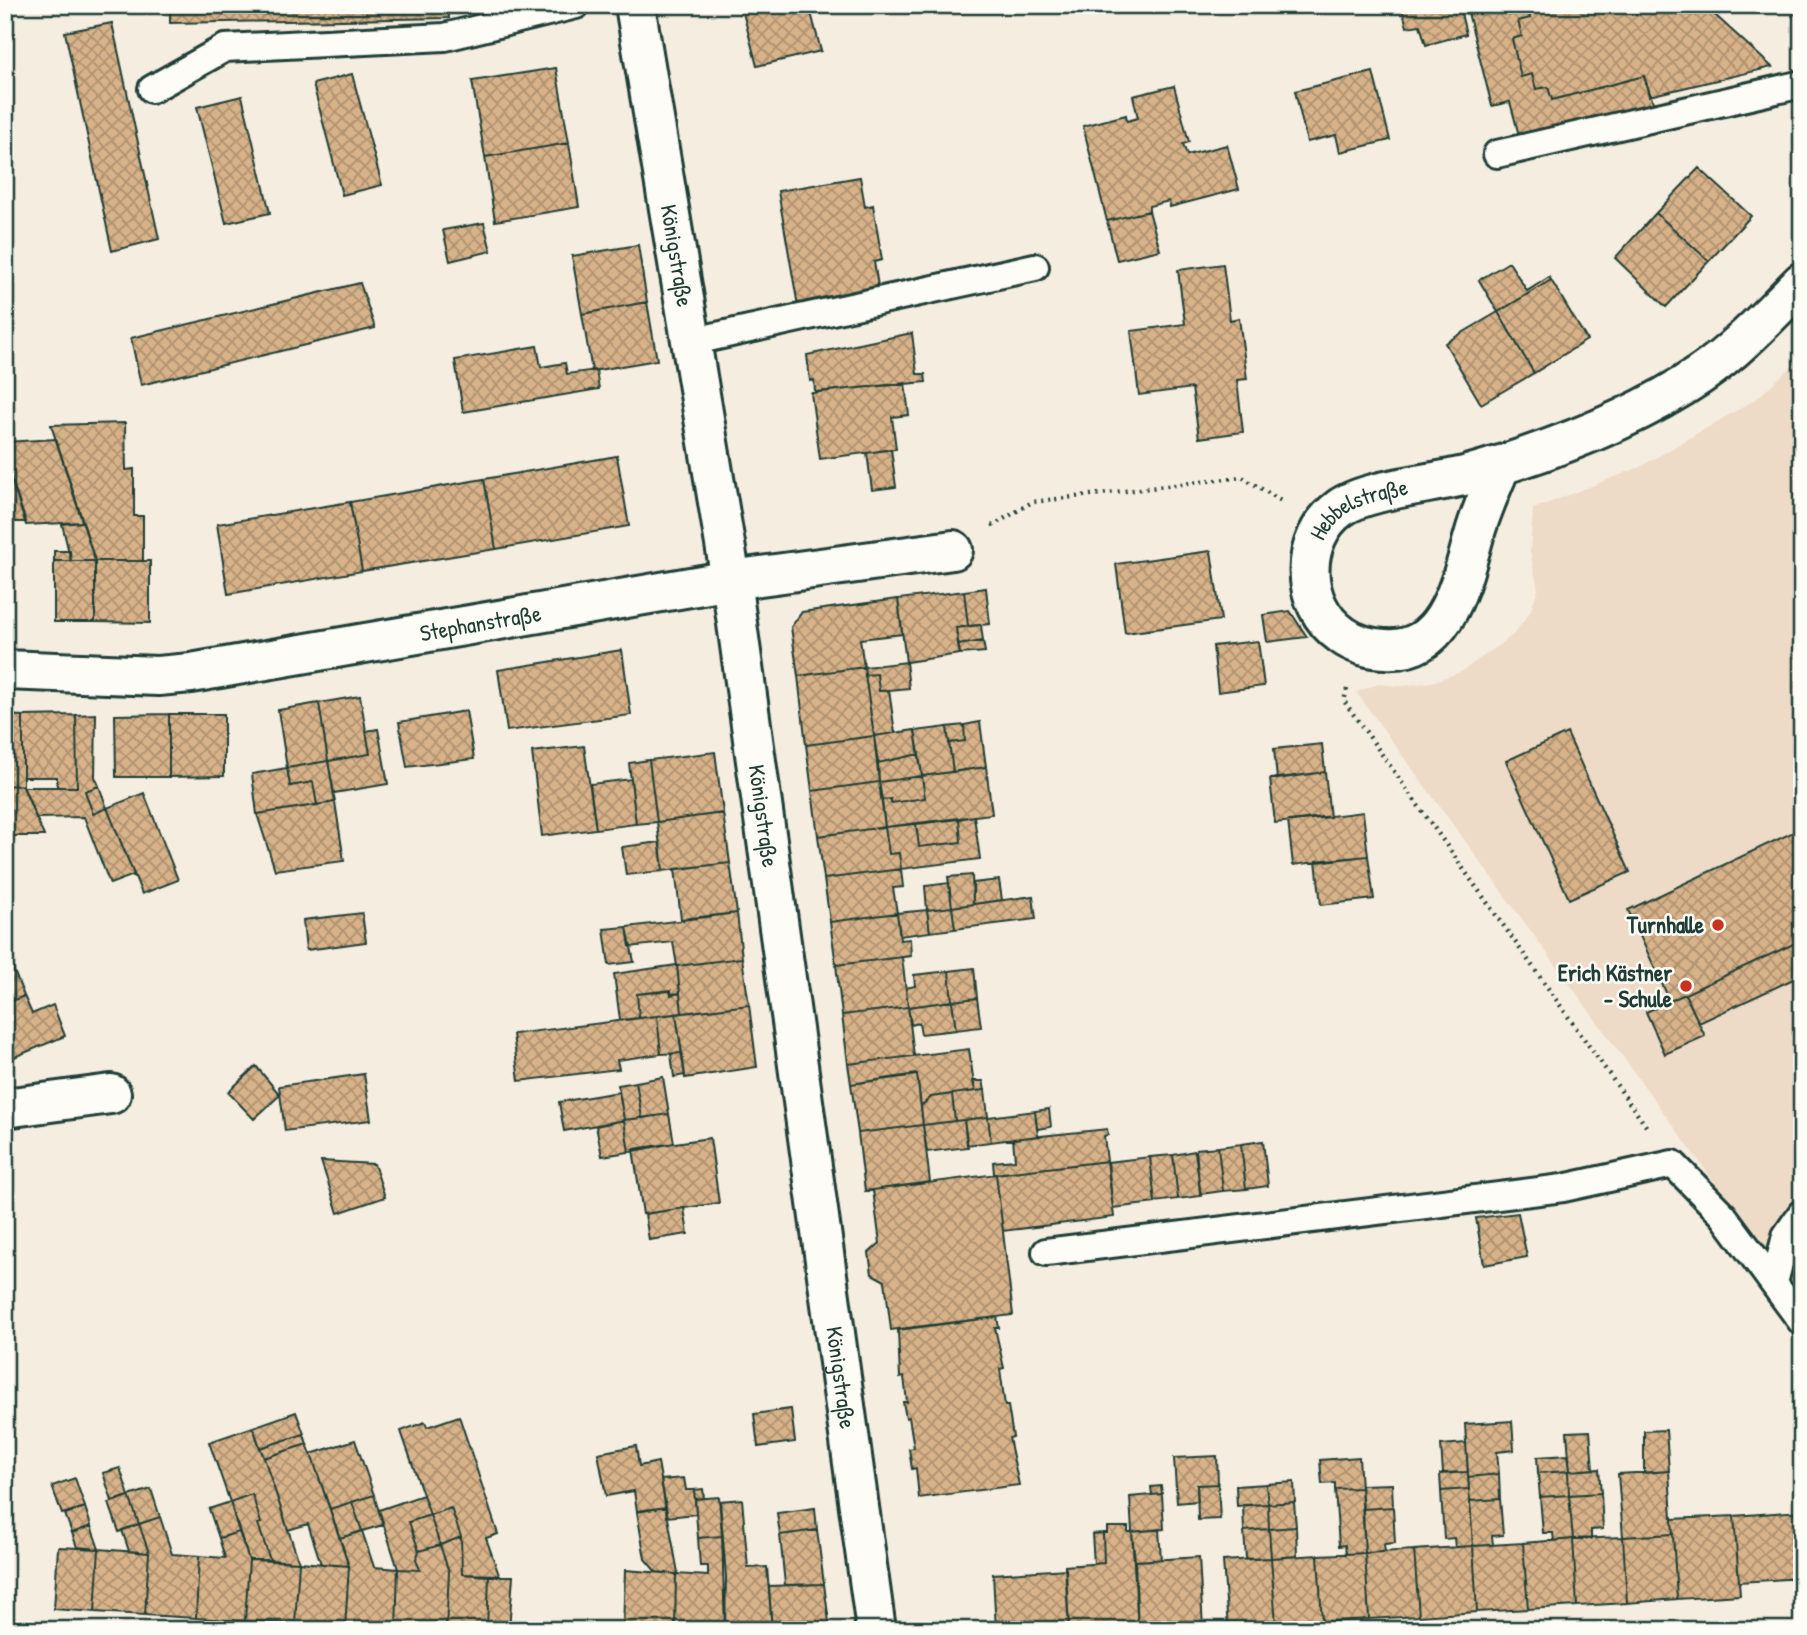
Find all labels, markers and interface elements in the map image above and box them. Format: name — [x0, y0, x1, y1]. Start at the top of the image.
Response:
street label: Königstraße — [654, 202, 701, 309]
street label: Hebbelstraße — [1302, 471, 1410, 545]
street label: Stephanstraße — [417, 597, 543, 648]
street label: Königstraße — [742, 763, 786, 869]
place label: Turnhalle — [1626, 909, 1705, 940]
marker: Turnhalle — [1710, 917, 1726, 933]
place label: Erich Kästner - Schule — [1558, 957, 1673, 1014]
marker: Erich Kästner - Schule — [1678, 978, 1694, 994]
street label: Königstraße — [819, 1324, 864, 1431]

